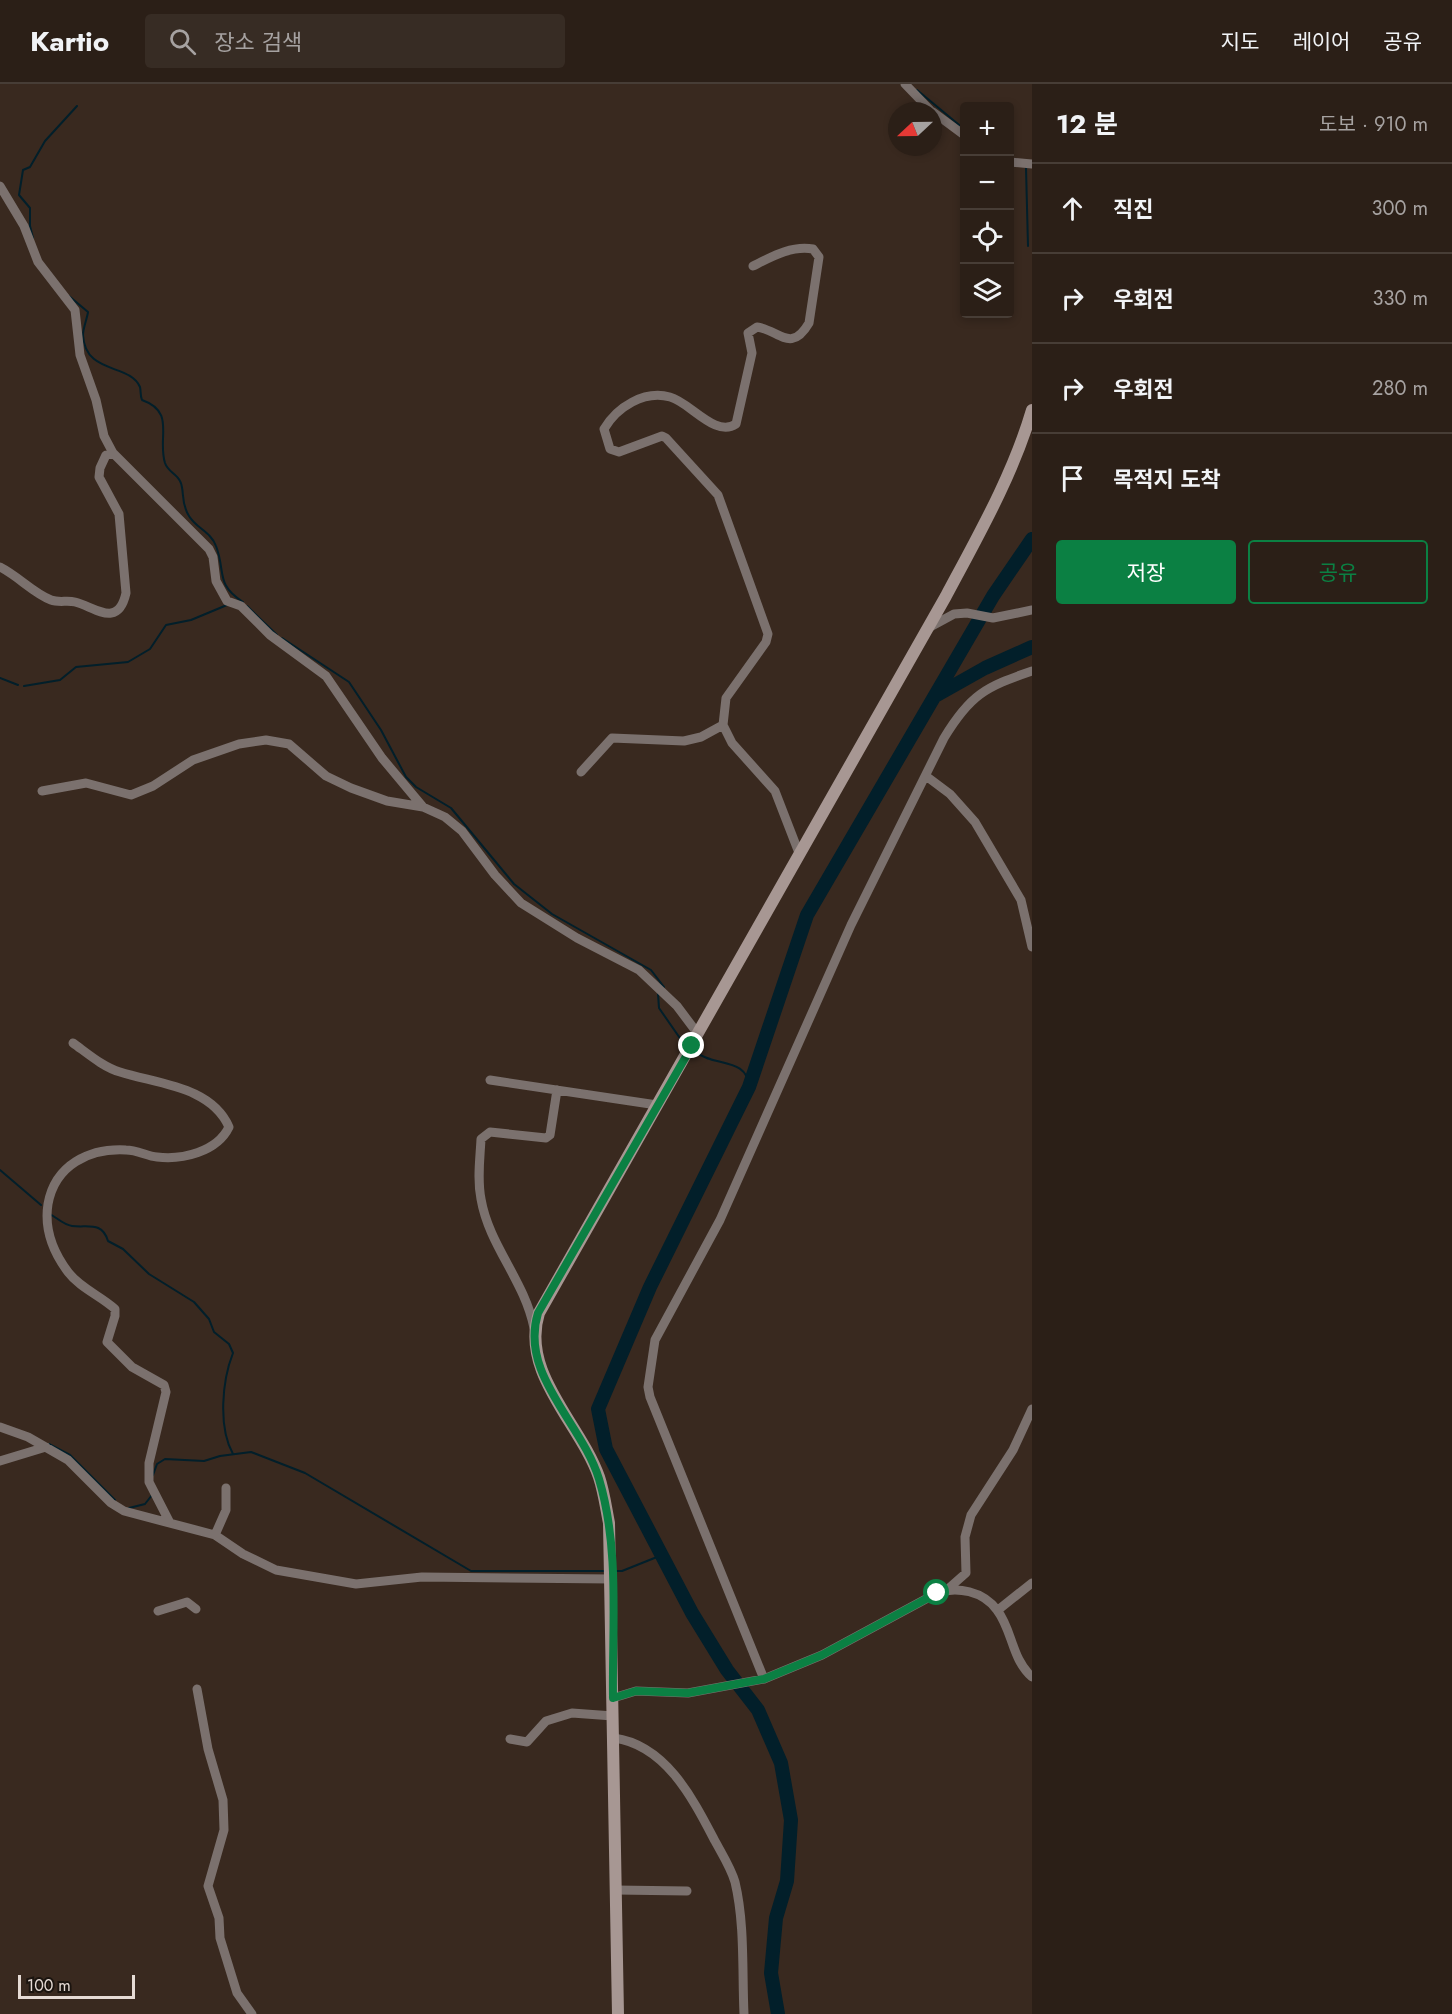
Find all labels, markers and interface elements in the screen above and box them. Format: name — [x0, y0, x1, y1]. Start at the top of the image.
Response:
search box — [145, 14, 565, 68]
text: Kartio — [30, 21, 109, 62]
icon: search — [166, 25, 199, 58]
text: 장소 검색 — [214, 26, 302, 58]
text: 지도 — [1221, 27, 1259, 57]
text: 레이어 — [1292, 27, 1350, 57]
text: 공유 — [1383, 27, 1422, 57]
north arrow — [888, 102, 942, 156]
map controls — [960, 102, 1014, 318]
button: + — [960, 102, 1014, 156]
text: 12 분 — [1056, 105, 1118, 143]
text: 도보 · 910 m — [1319, 110, 1428, 139]
button: − — [960, 156, 1014, 210]
icon: ahead — [1056, 192, 1089, 225]
text: 직진 — [1113, 193, 1153, 225]
text: 300 m — [1371, 194, 1428, 223]
button: locate — [960, 210, 1014, 264]
button: layers — [960, 264, 1014, 318]
icon: right — [1056, 282, 1089, 315]
text: 우회전 — [1113, 283, 1174, 315]
text: 330 m — [1373, 284, 1428, 313]
icon: right — [1056, 372, 1089, 405]
text: 우회전 — [1113, 373, 1174, 405]
text: 280 m — [1372, 374, 1428, 403]
icon: arrive — [1056, 462, 1089, 495]
text: 목적지 도착 — [1113, 463, 1221, 495]
button: 저장 — [1056, 540, 1236, 604]
button: 공유 — [1248, 540, 1428, 604]
route end — [678, 1032, 704, 1058]
route start — [923, 1579, 949, 1605]
scale bar — [18, 1972, 135, 2000]
text: 100 m — [27, 1974, 71, 1997]

